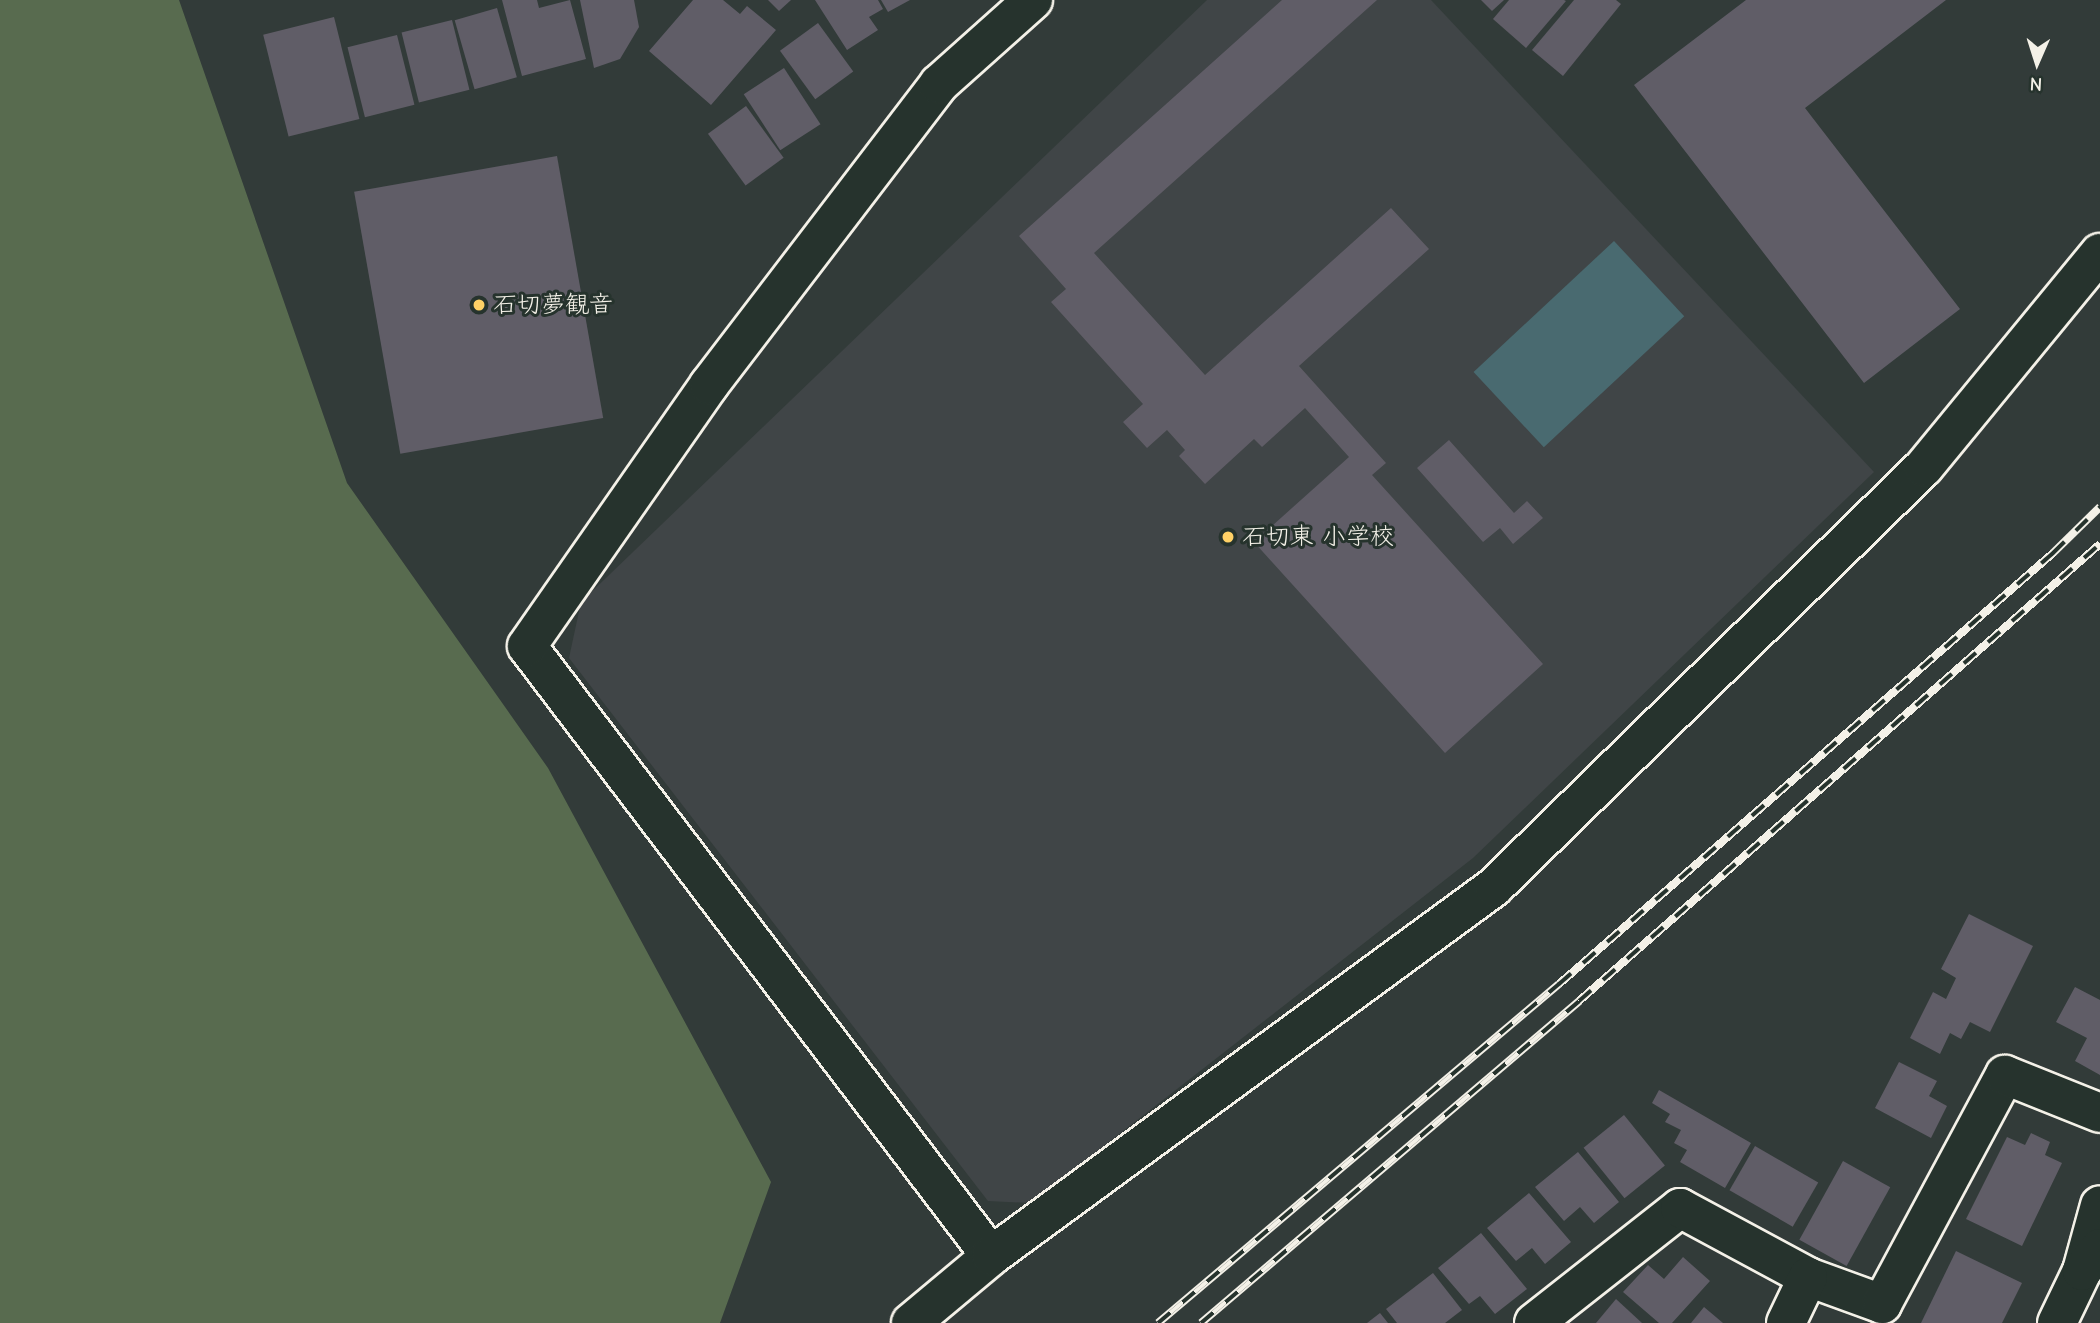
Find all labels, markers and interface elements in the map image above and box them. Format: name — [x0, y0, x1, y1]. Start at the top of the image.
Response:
north arrow — [2002, 28, 2072, 98]
text: N — [2029, 73, 2043, 95]
place label: 石切夢観音 — [493, 291, 613, 319]
marker: 石切夢観音 — [471, 297, 487, 313]
place label: 石切東 小学校 — [1242, 523, 1394, 551]
marker: 石切東 小学校 — [1220, 529, 1236, 545]

